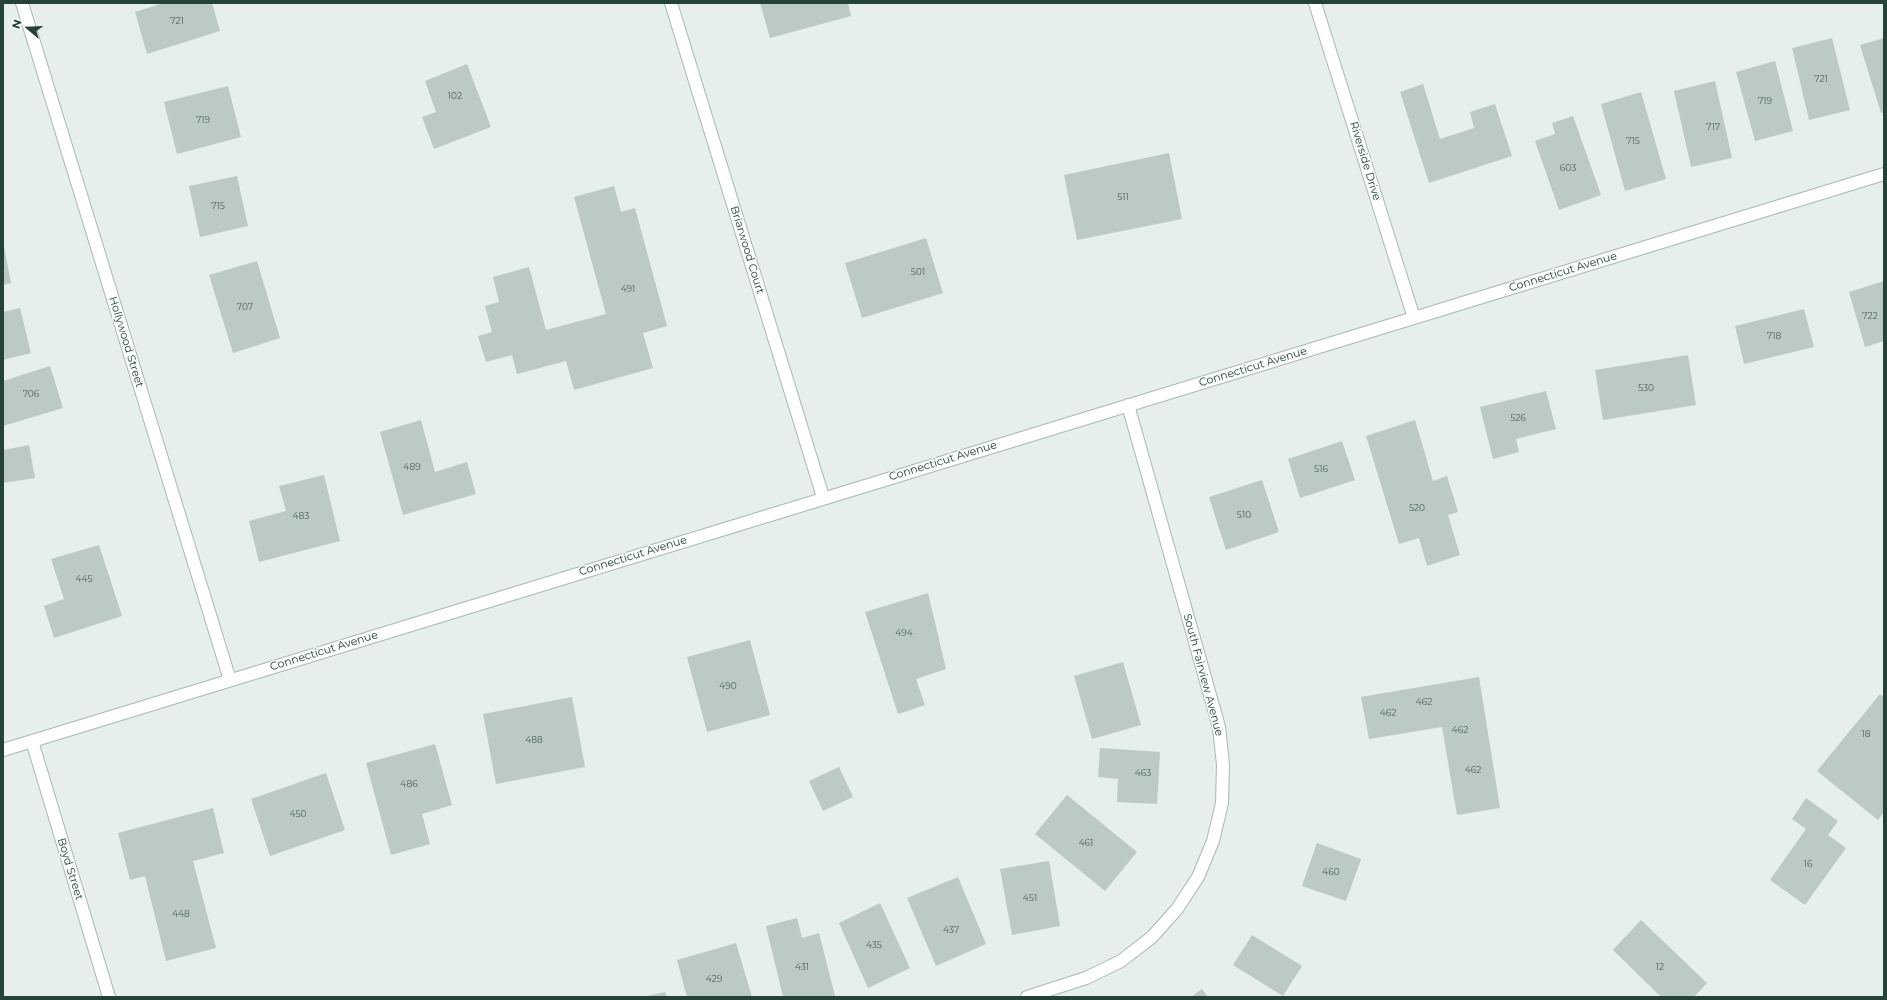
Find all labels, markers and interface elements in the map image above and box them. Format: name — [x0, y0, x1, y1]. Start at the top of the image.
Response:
north arrow — [8, 8, 48, 48]
house number: 721 — [170, 16, 184, 26]
text: N — [9, 18, 25, 31]
house number: 721 — [1814, 74, 1828, 84]
house number: 102 — [448, 91, 462, 101]
house number: 719 — [1758, 96, 1772, 106]
house number: 719 — [196, 115, 210, 125]
street label: Riverside Drive — [1347, 120, 1383, 202]
house number: 717 — [1706, 122, 1720, 132]
house number: 715 — [1626, 136, 1640, 146]
house number: 603 — [1560, 163, 1576, 173]
house number: 511 — [1117, 192, 1129, 202]
house number: 715 — [211, 201, 225, 211]
street label: Briarwood Court — [727, 204, 767, 296]
street label: Connecticut Avenue — [1507, 249, 1619, 295]
house number: 501 — [911, 267, 925, 277]
house number: 491 — [621, 284, 635, 294]
street label: Hollywood Street — [106, 295, 146, 389]
house number: 707 — [237, 302, 253, 312]
house number: 722 — [1862, 311, 1878, 321]
house number: 718 — [1767, 331, 1781, 341]
street label: Connecticut Avenue — [1197, 344, 1309, 390]
house number: 530 — [1638, 383, 1654, 393]
house number: 706 — [23, 389, 39, 399]
house number: 526 — [1510, 413, 1526, 423]
street label: Connecticut Avenue — [887, 438, 999, 484]
house number: 489 — [403, 462, 421, 472]
house number: 516 — [1314, 464, 1328, 474]
house number: 520 — [1409, 503, 1425, 513]
house number: 510 — [1237, 510, 1251, 520]
house number: 483 — [293, 511, 309, 521]
street label: Connecticut Avenue — [577, 533, 689, 579]
house number: 445 — [76, 574, 92, 584]
street label: South Fairview Avenue — [1180, 612, 1226, 738]
street label: Connecticut Avenue — [268, 628, 380, 674]
house number: 494 — [895, 628, 913, 638]
house number: 490 — [719, 681, 737, 691]
house number: 462 — [1416, 697, 1432, 707]
house number: 462 — [1380, 708, 1396, 718]
house number: 462 — [1452, 725, 1468, 735]
house number: 18 — [1862, 729, 1870, 739]
house number: 488 — [525, 735, 543, 745]
house number: 462 — [1465, 765, 1481, 775]
house number: 463 — [1135, 768, 1151, 778]
house number: 486 — [400, 779, 418, 789]
house number: 450 — [290, 809, 306, 819]
street label: Boyd Street — [54, 836, 86, 902]
house number: 461 — [1079, 838, 1093, 848]
house number: 16 — [1804, 859, 1812, 869]
house number: 460 — [1322, 867, 1340, 877]
house number: 451 — [1023, 893, 1037, 903]
house number: 448 — [172, 909, 190, 919]
house number: 437 — [943, 925, 959, 935]
house number: 435 — [866, 940, 882, 950]
house number: 431 — [795, 962, 809, 972]
house number: 12 — [1656, 962, 1664, 972]
house number: 429 — [706, 974, 722, 984]

